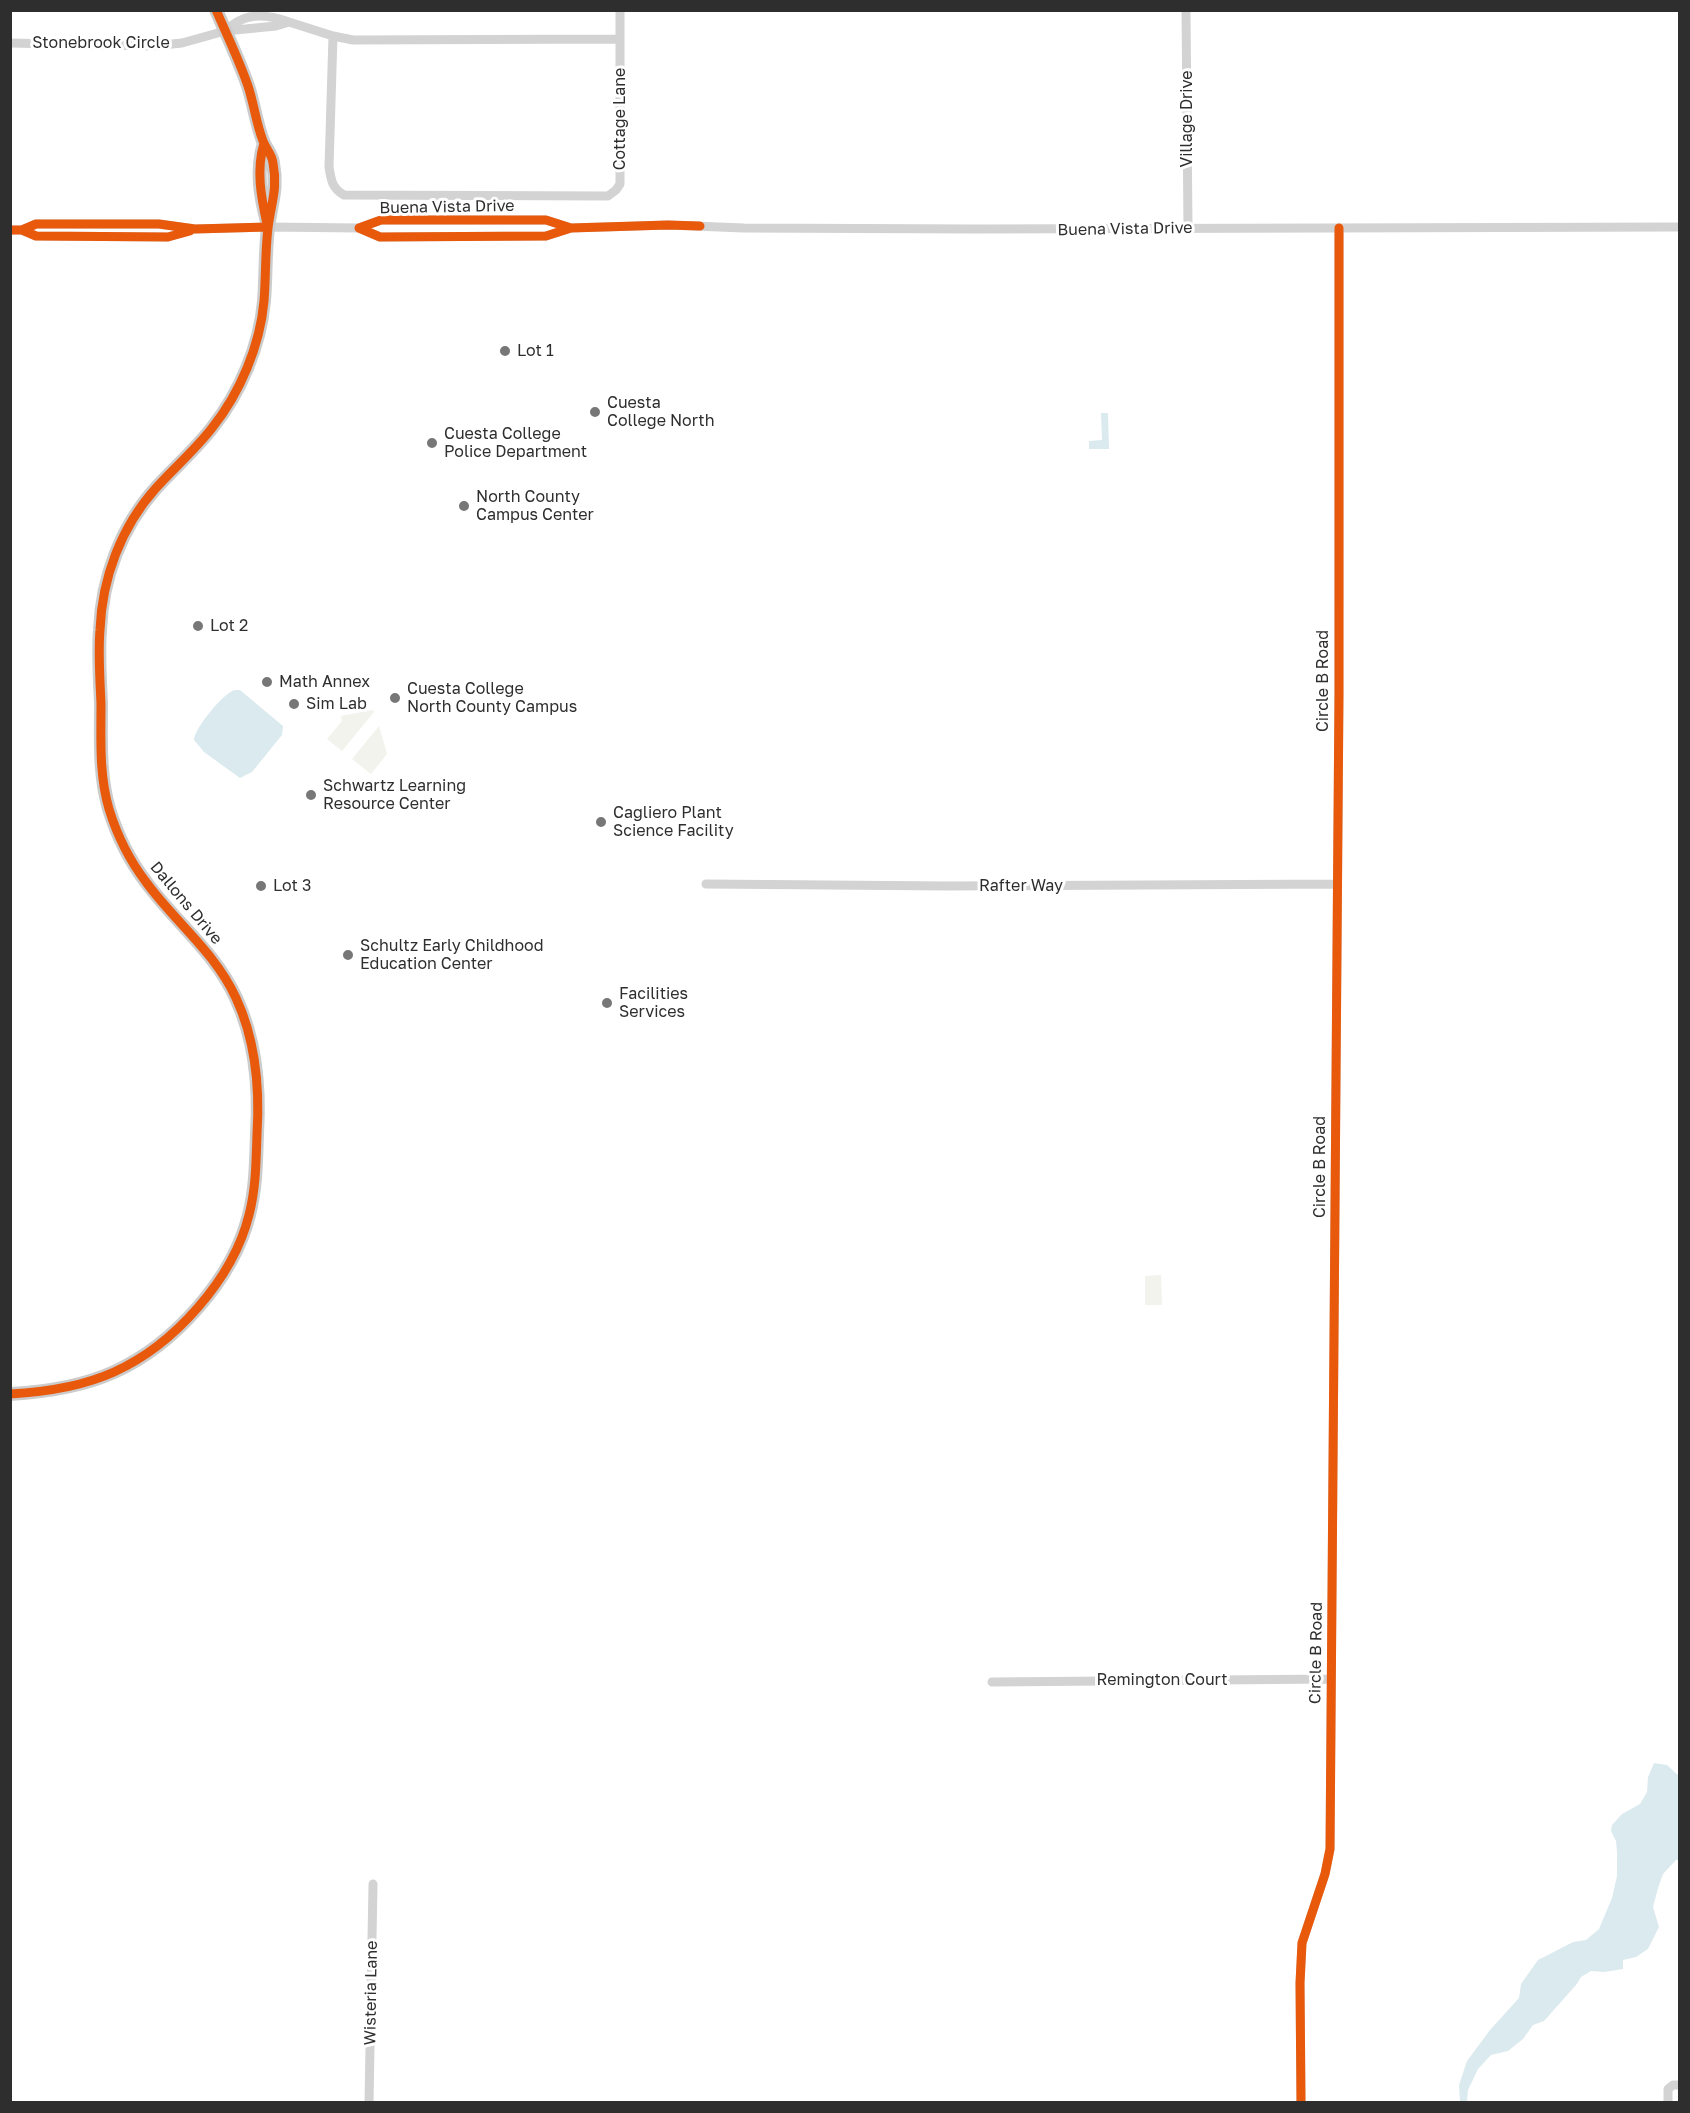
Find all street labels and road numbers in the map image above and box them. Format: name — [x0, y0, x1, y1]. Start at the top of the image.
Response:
street label: Stonebrook Circle — [32, 33, 170, 53]
street label: Cottage Lane — [610, 68, 630, 170]
street label: Village Drive — [1177, 70, 1197, 168]
street label: Buena Vista Drive — [379, 196, 515, 218]
street label: Buena Vista Drive — [1057, 218, 1193, 240]
street label: Circle B Road — [1313, 630, 1333, 732]
street label: Dallons Drive — [146, 858, 226, 948]
street label: Rafter Way — [979, 876, 1063, 896]
street label: Circle B Road — [1310, 1116, 1330, 1218]
street label: Circle B Road — [1306, 1602, 1326, 1704]
street label: Remington Court — [1096, 1670, 1228, 1690]
street label: Wisteria Lane — [360, 1940, 382, 2046]

